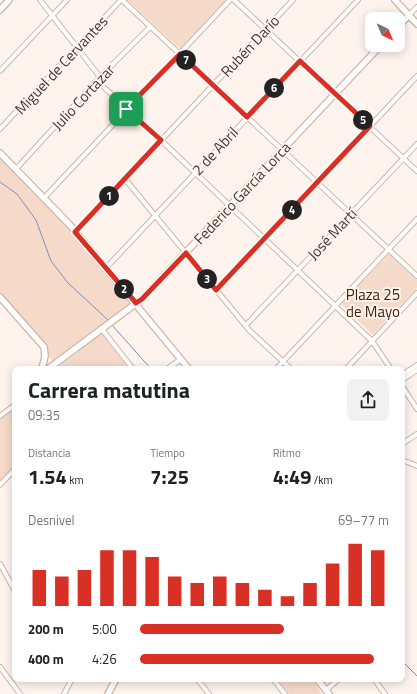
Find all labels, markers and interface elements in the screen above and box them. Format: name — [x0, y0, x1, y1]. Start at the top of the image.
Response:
street label: Miguel de Cervantes — [9, 10, 113, 120]
street label: Rubén Darío — [215, 10, 285, 82]
north arrow — [365, 12, 405, 52]
map controls — [365, 12, 405, 52]
pin: 7 — [176, 50, 196, 70]
text: 7 — [183, 52, 189, 68]
street label: Julio Cortazar — [46, 59, 120, 135]
pin: 6 — [264, 78, 284, 98]
text: 6 — [271, 80, 277, 96]
pin — [109, 92, 143, 126]
icon: arrive — [115, 98, 137, 120]
pin: 5 — [353, 110, 373, 130]
text: 5 — [360, 112, 366, 128]
street label: 2 de Abril — [186, 121, 244, 181]
street label: Federico García Lorca — [188, 136, 296, 250]
pin: 1 — [99, 186, 119, 206]
text: 1 — [106, 188, 112, 204]
pin: 4 — [282, 200, 302, 220]
text: 4 — [289, 202, 295, 218]
street label: José Martí — [302, 202, 363, 265]
pin: 3 — [197, 269, 217, 289]
text: 3 — [204, 271, 210, 287]
pin: 2 — [114, 279, 134, 299]
text: 2 — [121, 281, 127, 297]
park label: Plaza 25 de Mayo — [346, 283, 400, 323]
text: Carrera matutina — [28, 373, 190, 407]
button: share — [347, 379, 389, 421]
text: 09:35 — [28, 405, 60, 425]
text: Distancia — [28, 445, 71, 461]
text: Tiempo — [150, 445, 185, 461]
text: Ritmo — [273, 445, 301, 461]
text: 1.54 — [28, 461, 67, 492]
text: 7:25 — [150, 461, 189, 492]
text: 4:49 — [273, 461, 311, 492]
text: km — [67, 472, 84, 488]
text: /km — [311, 472, 333, 488]
text: Desnivel — [28, 510, 75, 530]
text: 69–77 m — [338, 510, 389, 530]
text: 200 m — [28, 619, 64, 639]
text: 5:00 — [92, 619, 117, 639]
text: 400 m — [28, 649, 64, 669]
text: 4:26 — [92, 649, 117, 669]

